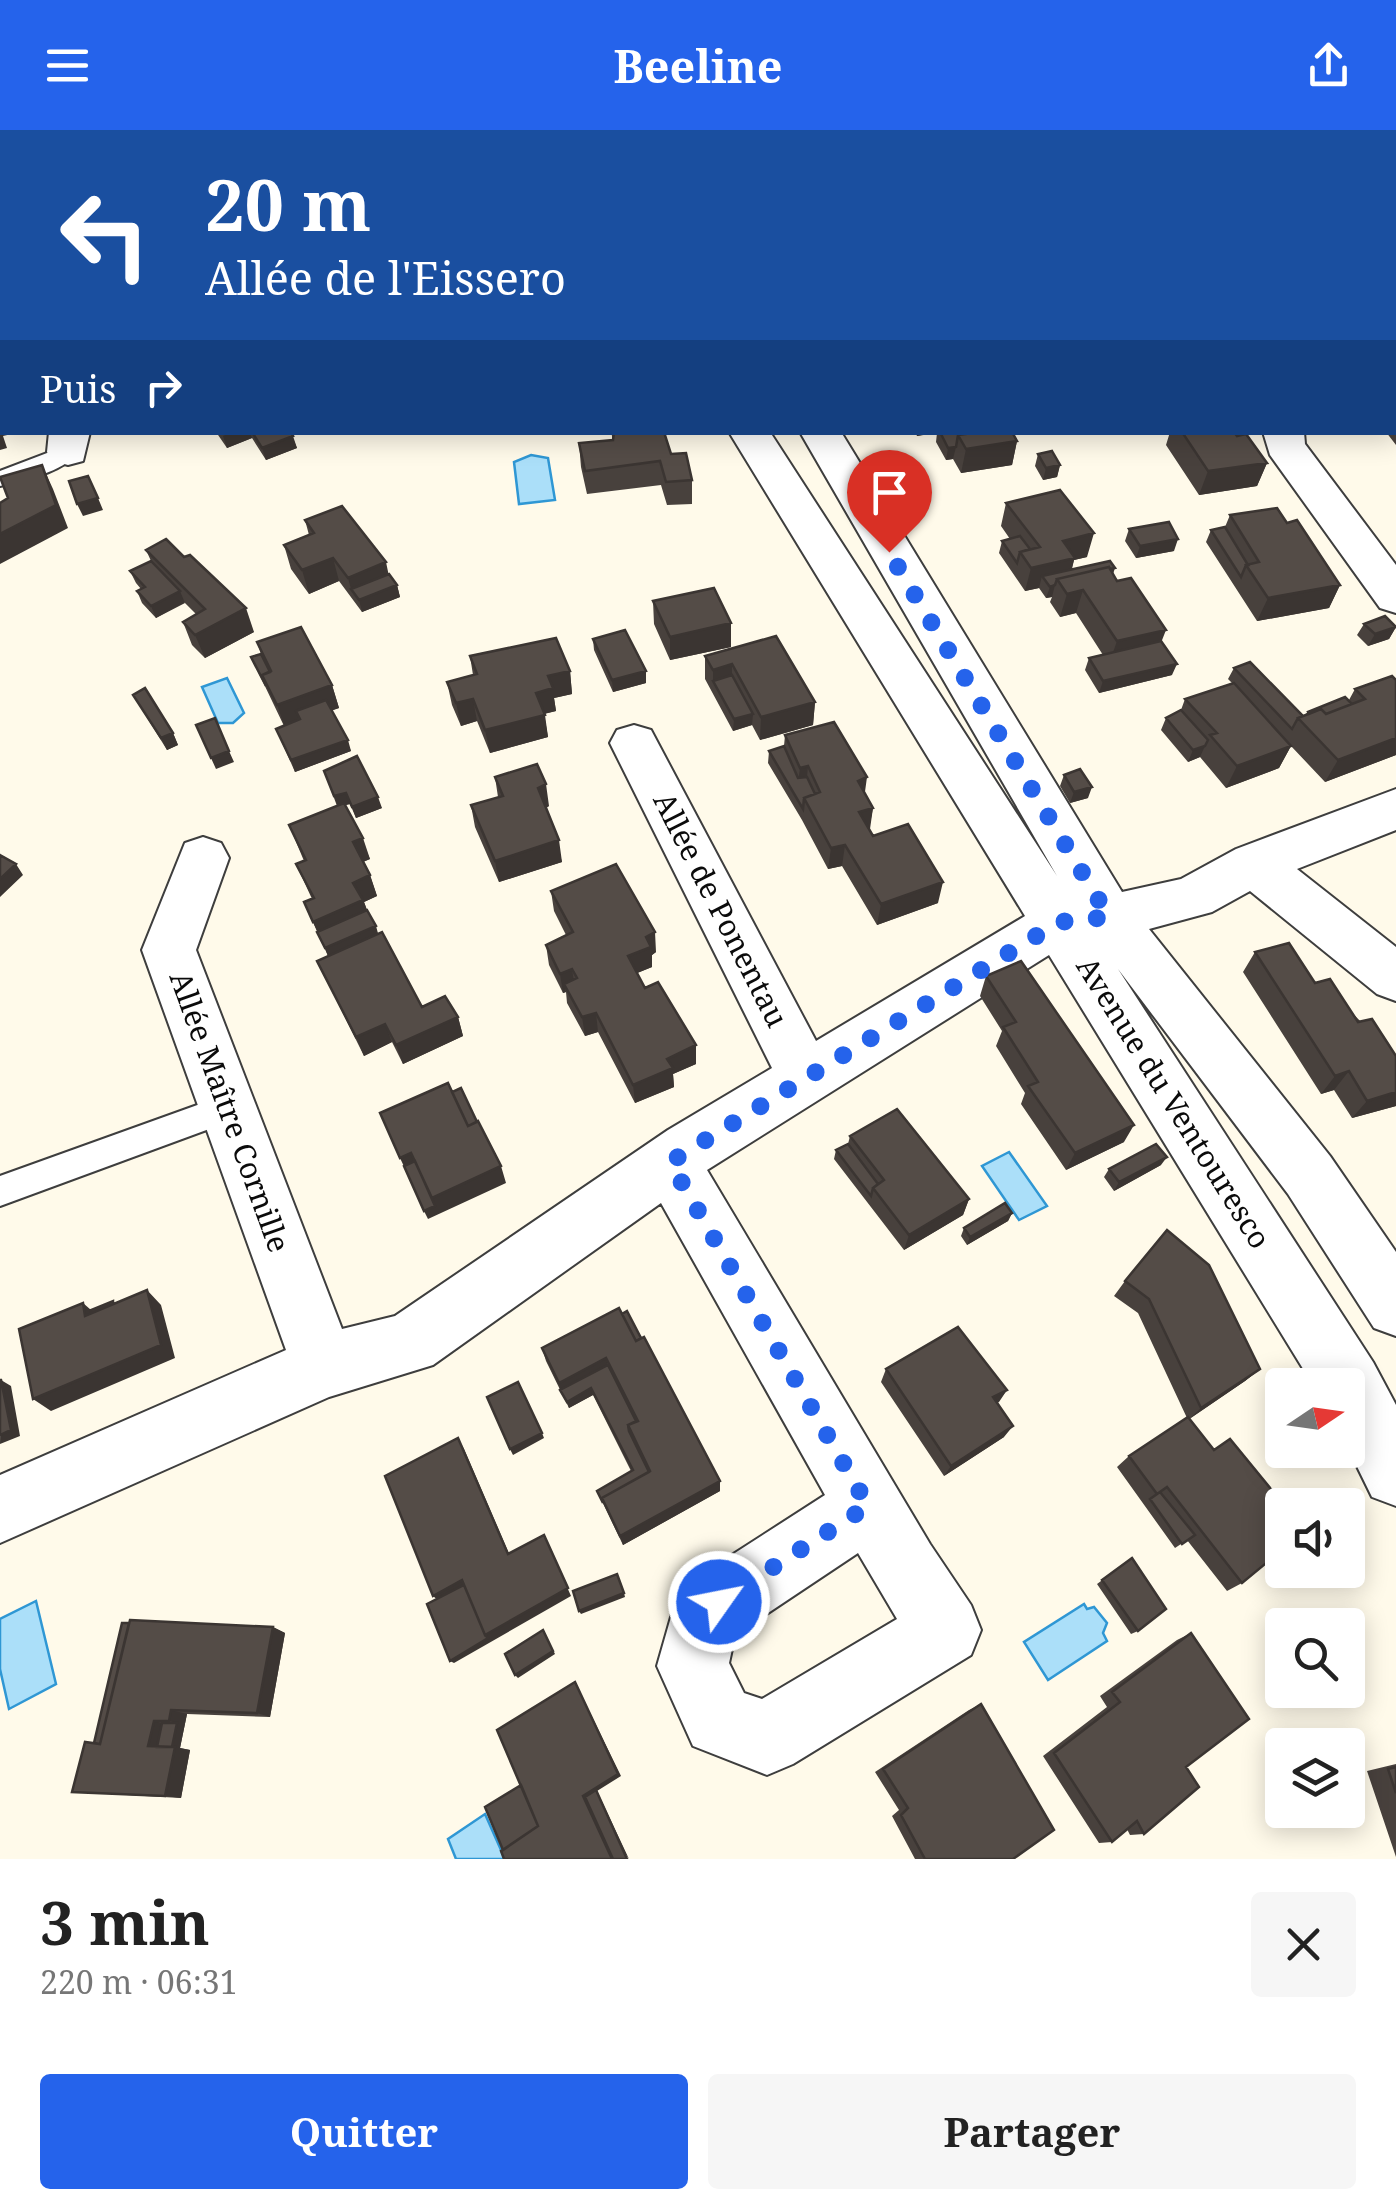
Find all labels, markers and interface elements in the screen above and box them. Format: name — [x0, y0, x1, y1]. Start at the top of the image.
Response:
text: Beeline — [613, 35, 783, 96]
icon: menu — [40, 38, 95, 93]
icon: share — [1301, 38, 1356, 93]
text: 20 m — [205, 156, 371, 252]
icon: left — [40, 170, 170, 300]
text: Allée de l'Eissero — [205, 247, 566, 308]
icon: right — [136, 360, 191, 415]
text: Puis — [40, 362, 116, 414]
pin — [847, 450, 932, 553]
icon: arrive — [862, 465, 917, 520]
street label: Allée de Ponentau — [644, 785, 798, 1034]
street label: Avenue du Ventouresco — [1068, 949, 1281, 1256]
street label: Allée Maître Cornille — [160, 965, 300, 1258]
north arrow — [1265, 1368, 1365, 1468]
map controls — [1265, 1368, 1365, 1828]
button: sound — [1265, 1488, 1365, 1588]
position arrow — [667, 1550, 771, 1654]
button: search — [1265, 1608, 1365, 1708]
button: layers — [1265, 1728, 1365, 1828]
text: 3 min — [40, 1881, 210, 1963]
button: close — [1251, 1892, 1356, 1997]
text: 220 m · 06:31 — [40, 1960, 238, 2003]
button: Quitter — [40, 2074, 688, 2189]
button: Partager — [708, 2074, 1356, 2189]

